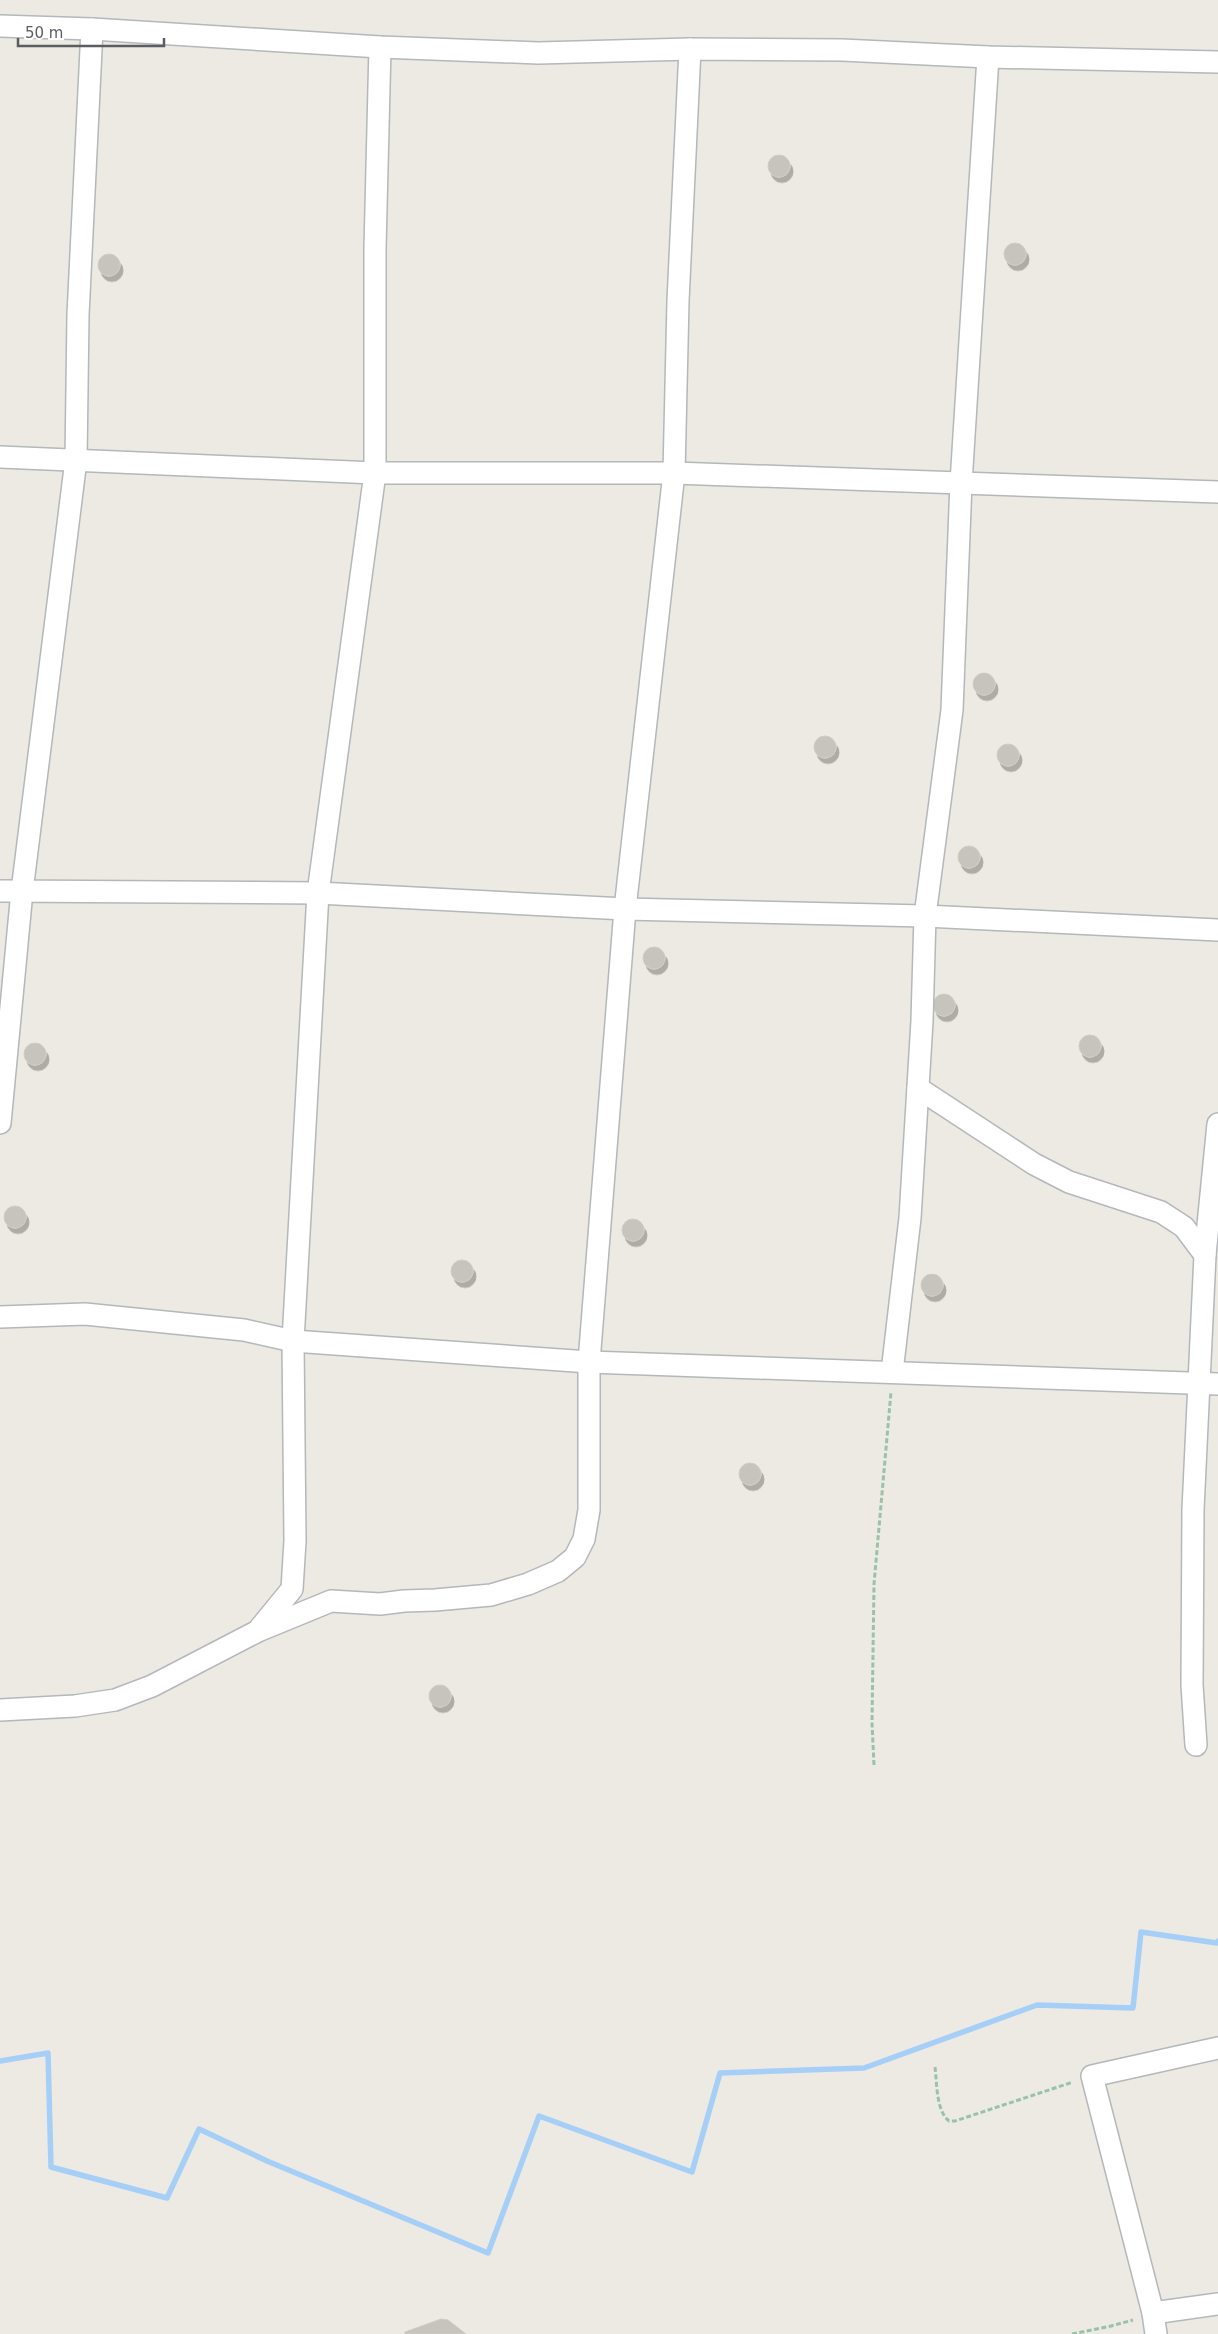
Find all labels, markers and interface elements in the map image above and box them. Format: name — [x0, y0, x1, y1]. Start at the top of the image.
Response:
scale bar — [18, 15, 164, 47]
text: 50 m — [25, 24, 63, 42]

